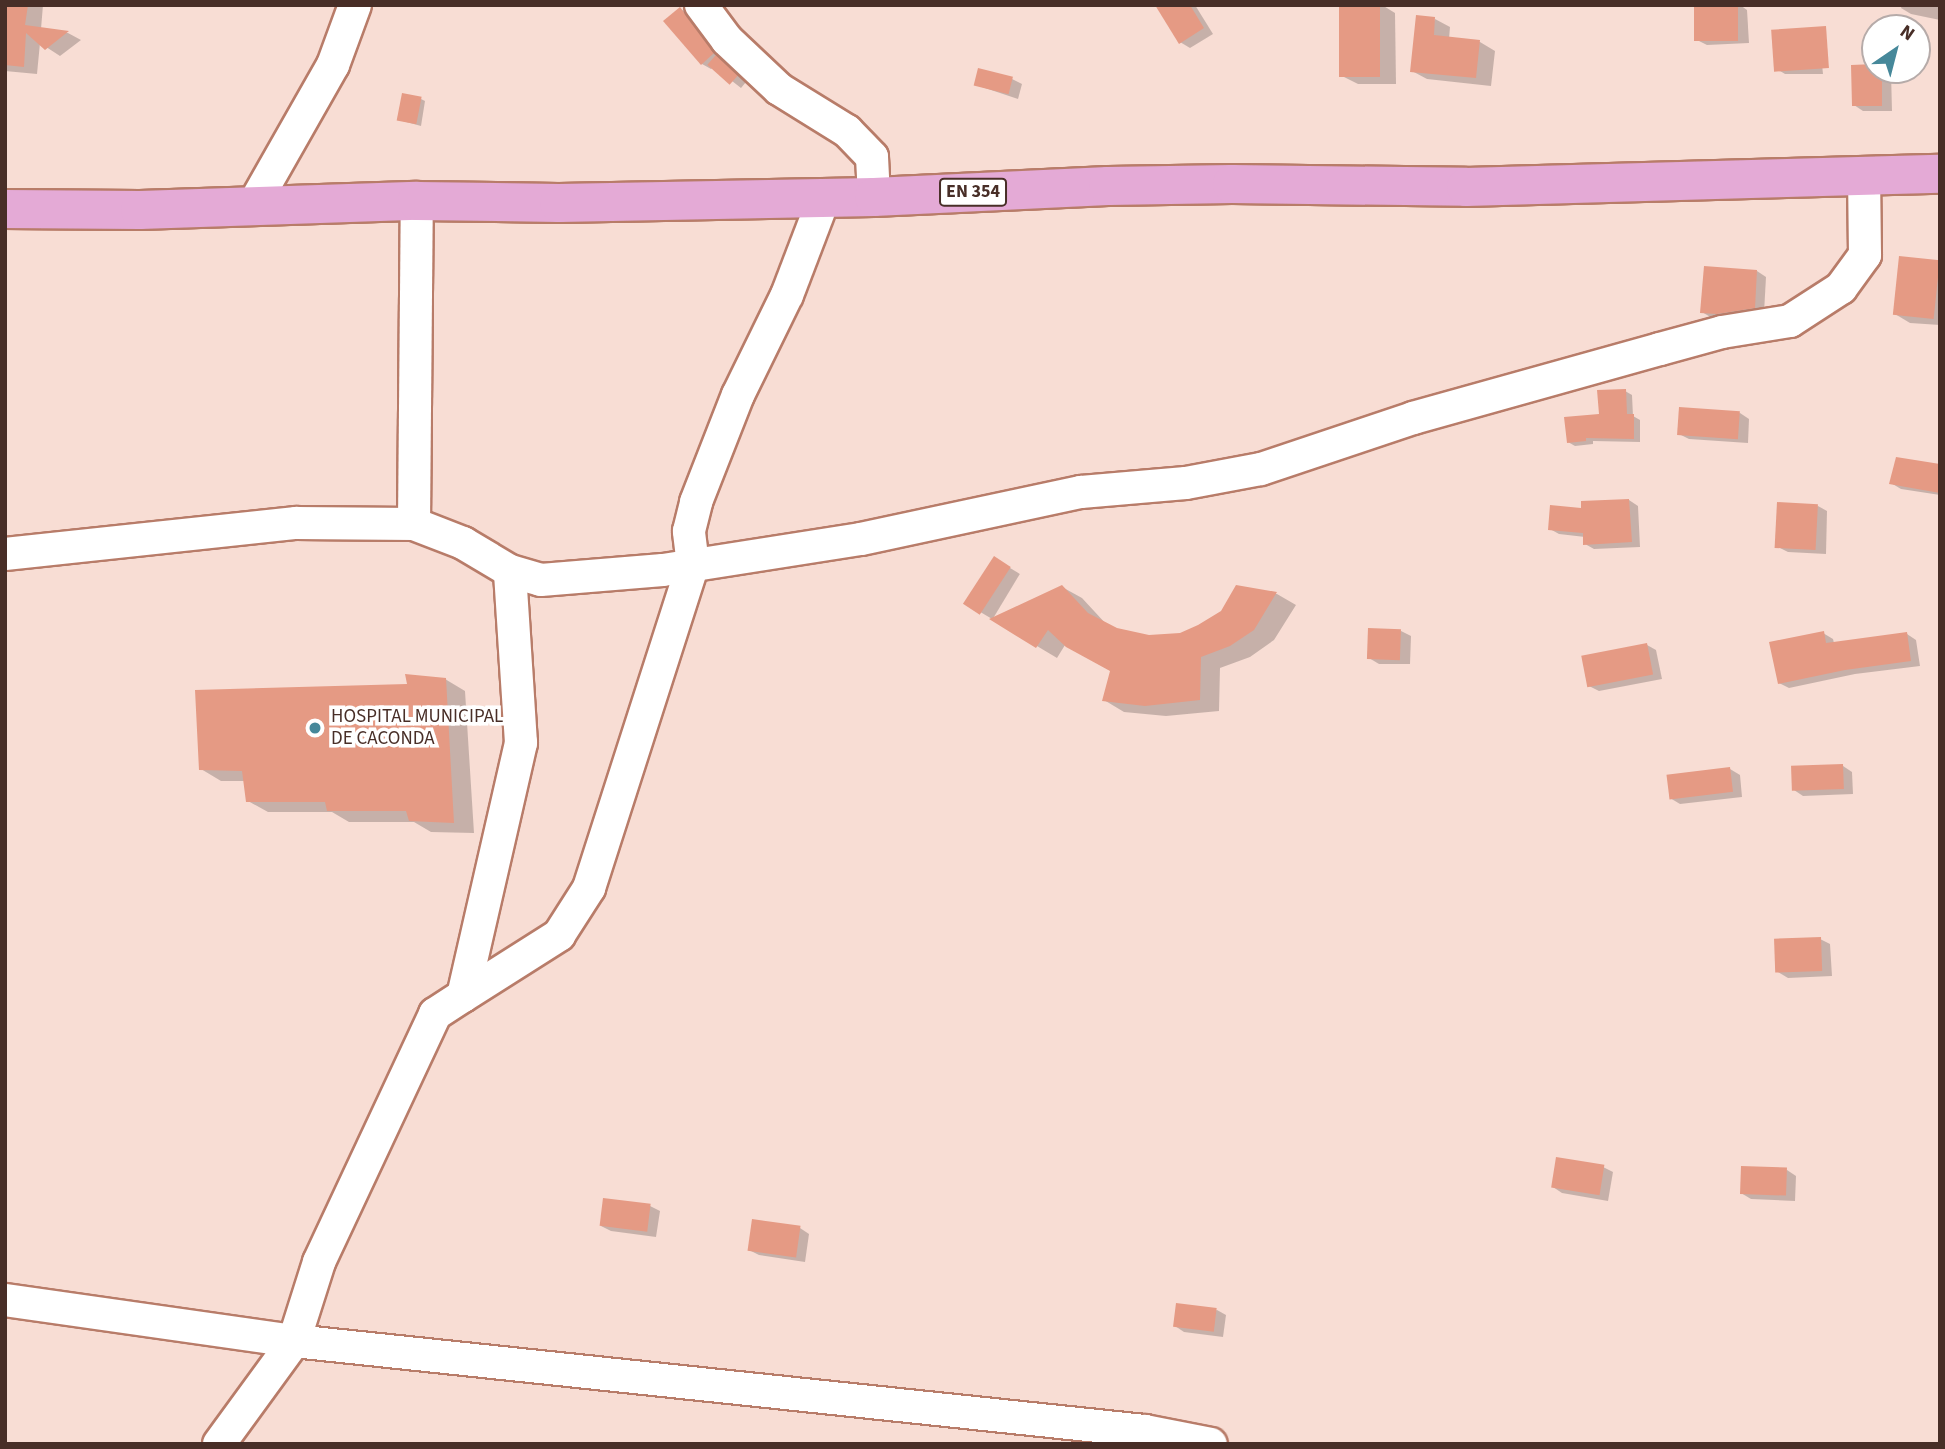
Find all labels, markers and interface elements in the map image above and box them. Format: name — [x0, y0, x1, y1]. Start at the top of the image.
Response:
north arrow — [1861, 14, 1931, 84]
text: N — [1894, 18, 1920, 48]
road number: EN 354 — [938, 177, 1008, 206]
place label: HOSPITAL MUNICIPAL DE CACONDA — [331, 706, 503, 750]
marker: HOSPITAL MUNICIPAL DE CACONDA — [305, 718, 325, 738]

